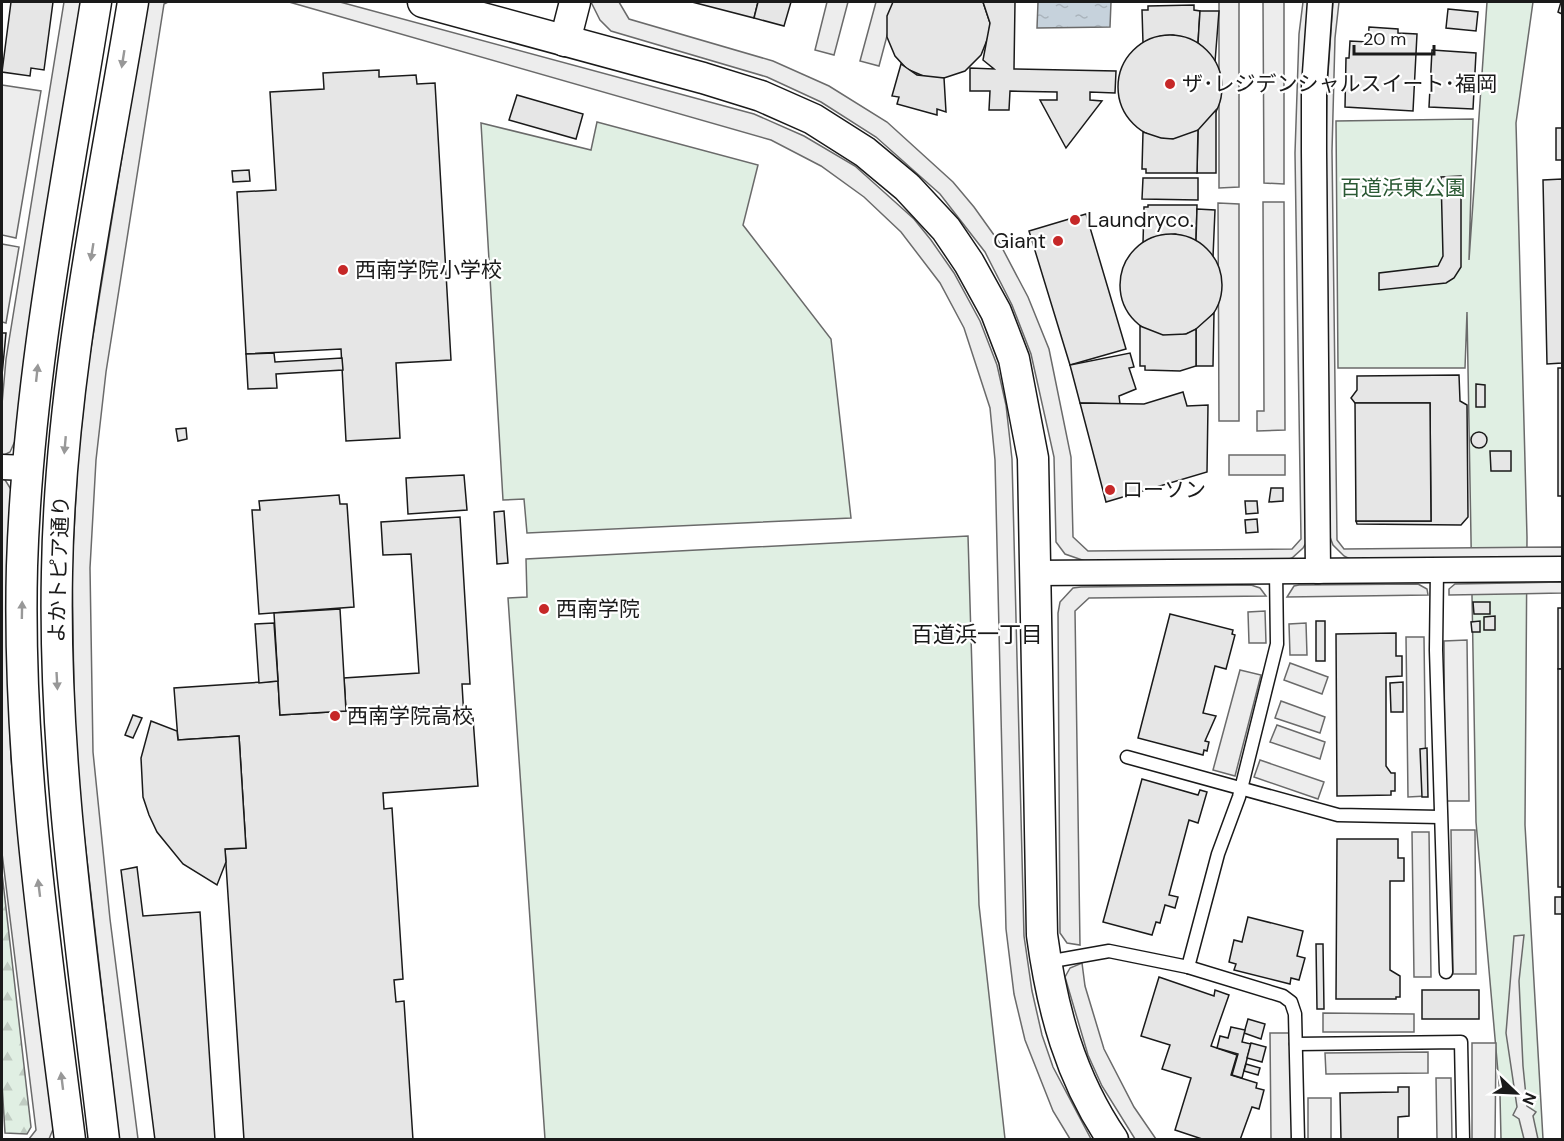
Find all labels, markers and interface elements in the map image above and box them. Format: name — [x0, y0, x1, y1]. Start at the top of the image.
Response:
scale bar — [1354, 18, 1434, 56]
text: 20 m — [1363, 27, 1406, 51]
one-way arrow — [119, 50, 128, 69]
place label: ザ･レジデンシャルスイート･福岡 — [1182, 70, 1497, 98]
marker: ザ･レジデンシャルスイート･福岡 — [1163, 77, 1177, 91]
park label: 百道浜東公園 — [1340, 174, 1466, 202]
place label: Laundryco. — [1087, 206, 1194, 234]
marker: Laundryco. — [1068, 213, 1082, 227]
place label: Giant — [993, 227, 1046, 255]
marker: Giant — [1051, 234, 1065, 248]
one-way arrow — [87, 242, 96, 261]
place label: 西南学院小学校 — [355, 256, 502, 284]
marker: 西南学院小学校 — [336, 263, 350, 277]
one-way arrow — [32, 364, 42, 383]
one-way arrow — [60, 435, 70, 454]
place label: ローソン — [1122, 476, 1206, 504]
marker: ローソン — [1103, 483, 1117, 497]
street label: よかトピア通り — [42, 495, 76, 643]
place label: 西南学院 — [556, 595, 640, 623]
one-way arrow — [17, 600, 27, 619]
marker: 西南学院 — [537, 602, 551, 616]
district label: 百道浜一丁目 — [911, 620, 1043, 649]
one-way arrow — [53, 672, 62, 691]
place label: 西南学院高校 — [347, 702, 473, 730]
marker: 西南学院高校 — [328, 709, 342, 723]
one-way arrow — [34, 878, 43, 897]
north arrow — [1486, 1063, 1546, 1123]
one-way arrow — [58, 1072, 67, 1091]
text: N — [1517, 1089, 1541, 1108]

